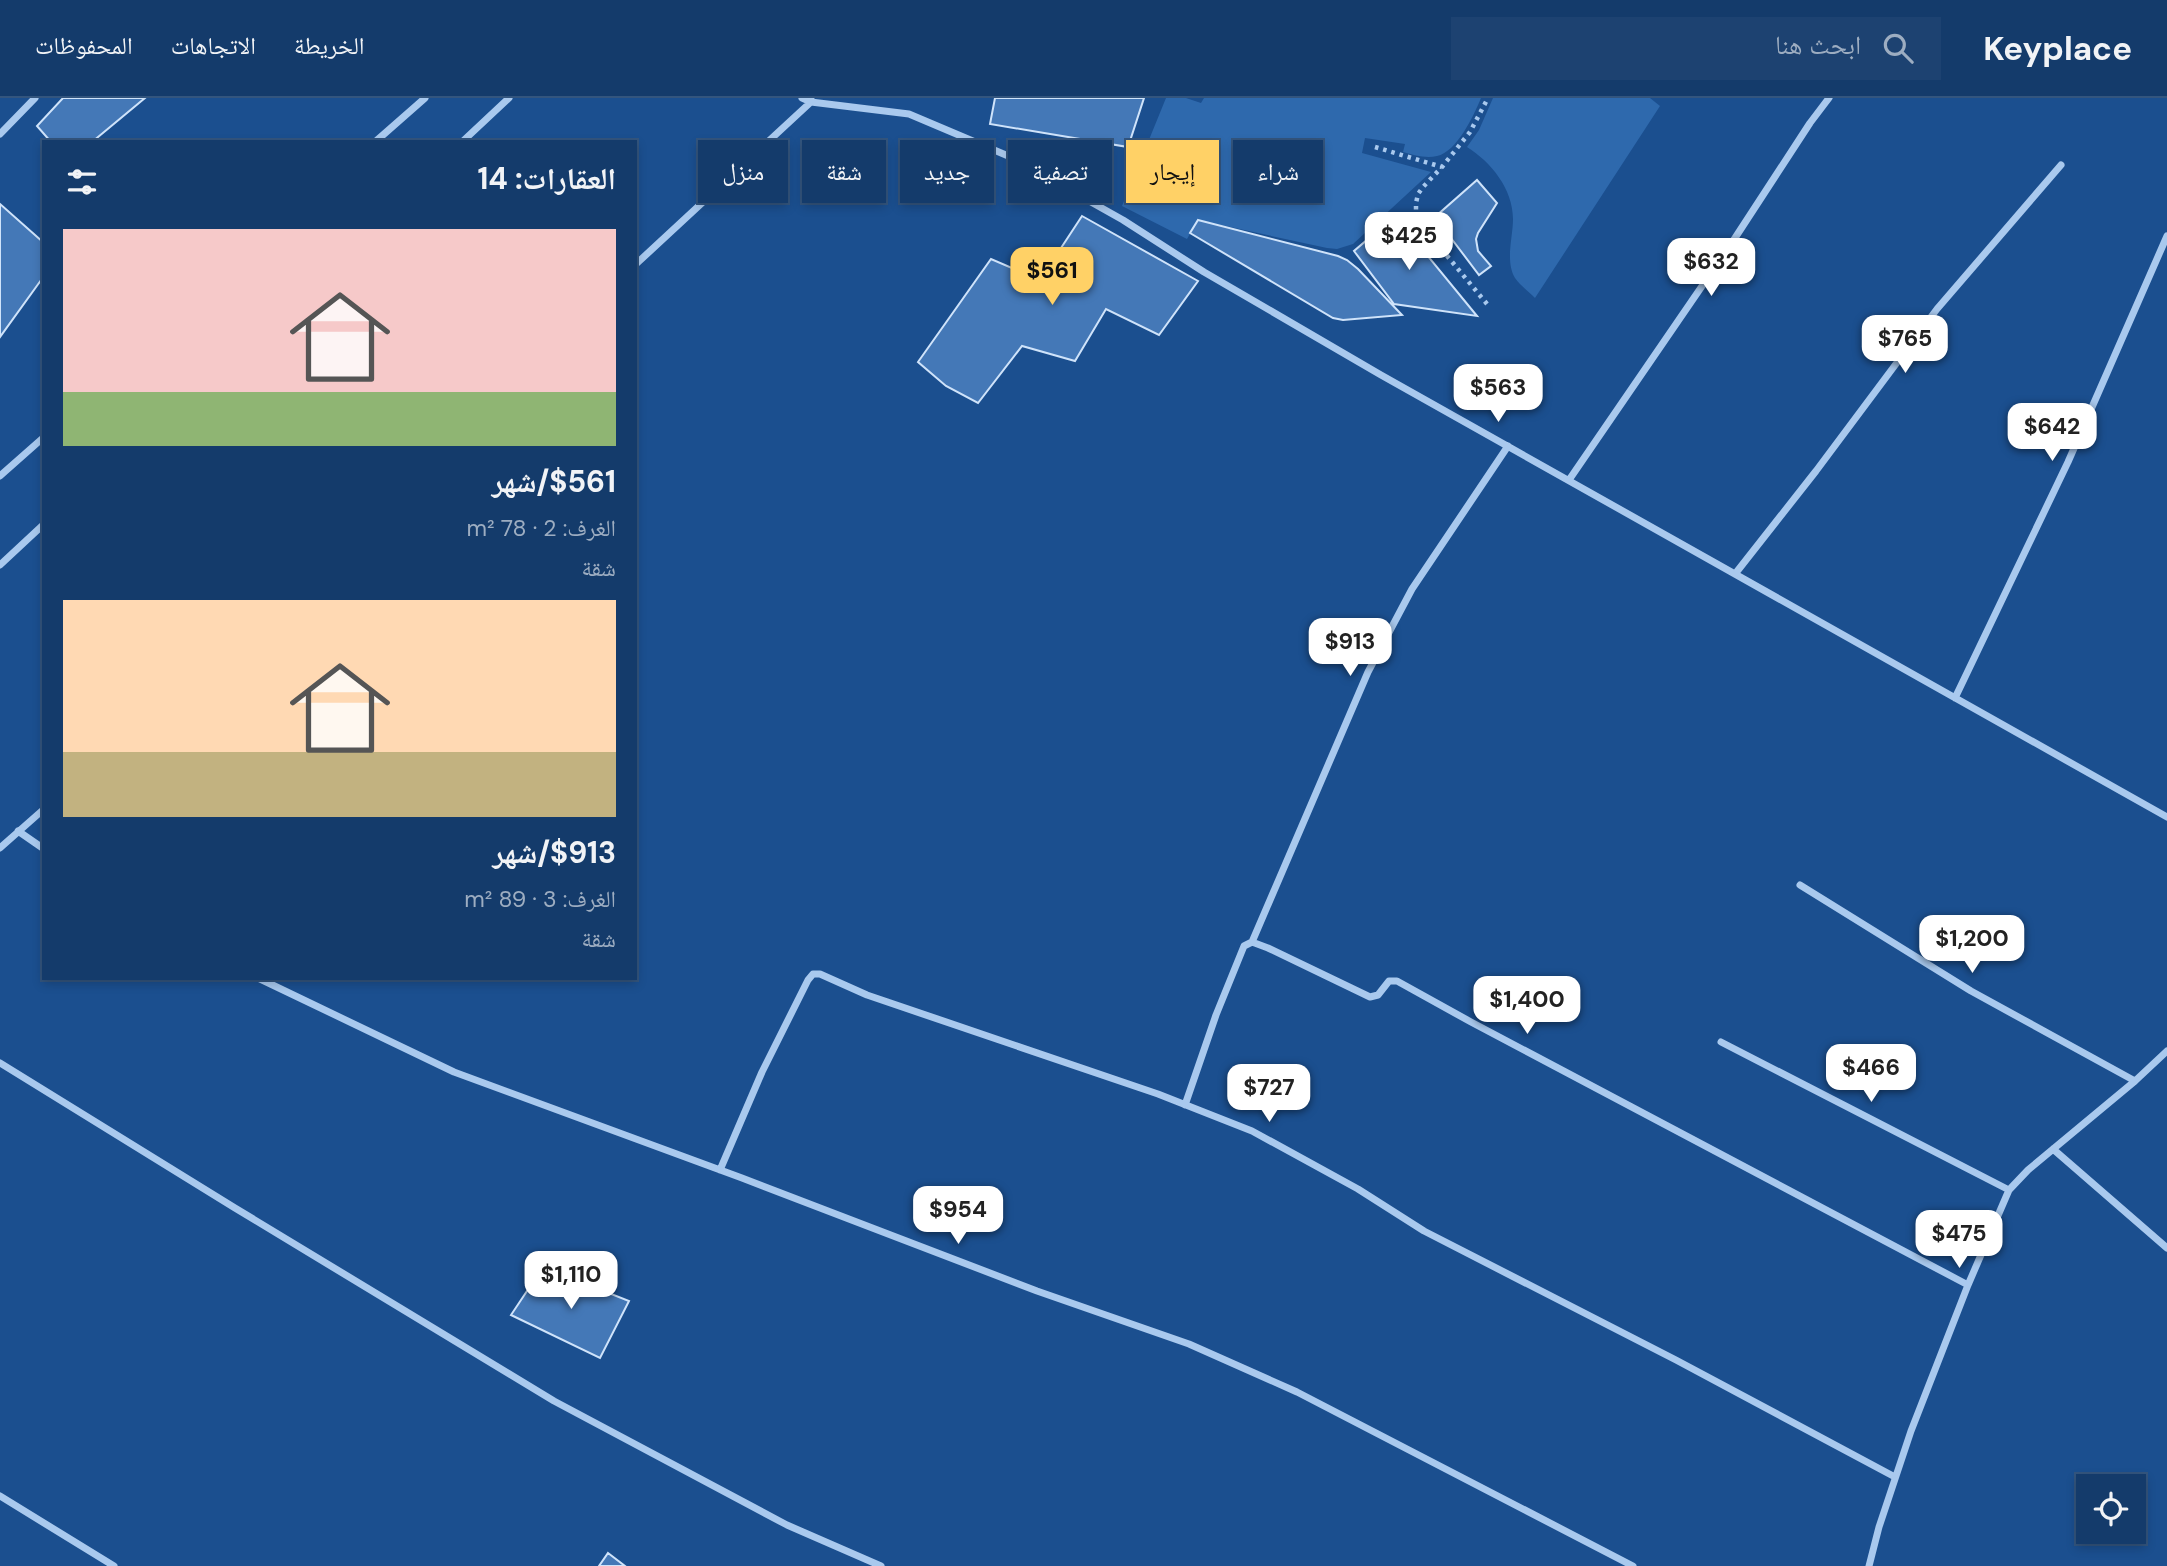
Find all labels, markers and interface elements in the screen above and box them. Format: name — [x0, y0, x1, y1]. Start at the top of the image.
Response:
search box — [1451, 17, 1941, 80]
text: Keyplace — [1983, 27, 2132, 70]
text: ابحث هنا — [1775, 28, 1861, 62]
icon: search — [1879, 29, 1917, 67]
text: المحفوظات — [35, 30, 133, 61]
text: الاتجاهات — [171, 30, 256, 61]
text: الخريطة — [294, 30, 365, 61]
chip: منزل — [698, 140, 788, 203]
chip: شقة — [802, 140, 886, 203]
chip: جديد — [900, 140, 994, 203]
chip: تصفية — [1008, 140, 1112, 203]
chip: إيجار — [1126, 140, 1219, 203]
chip: شراء — [1233, 140, 1323, 203]
text: العقارات: 14 — [477, 159, 616, 198]
icon: filters — [63, 163, 101, 201]
pin: $425 — [1368, 212, 1450, 272]
text: $425 — [1381, 220, 1437, 250]
pin: $632 — [1670, 238, 1752, 298]
text: $632 — [1683, 246, 1739, 276]
pin: $561 — [1011, 248, 1093, 307]
text: $561 — [1026, 255, 1078, 285]
icon: home — [277, 274, 403, 400]
pin: $765 — [1864, 316, 1946, 375]
text: $765 — [1878, 323, 1932, 353]
pin: $563 — [1457, 364, 1539, 424]
text: $563 — [1470, 372, 1526, 402]
pin: $642 — [2011, 404, 2093, 463]
text: $642 — [2024, 411, 2080, 441]
text: $561/شهر — [492, 462, 616, 501]
text: الغرف: 2 · 78 m² — [466, 513, 616, 543]
text: شقة — [582, 553, 616, 583]
pin: $913 — [1309, 618, 1391, 678]
text: $913 — [1325, 626, 1375, 656]
icon: home — [277, 645, 403, 771]
text: $913/شهر — [492, 833, 616, 872]
text: الغرف: 3 · 89 m² — [464, 884, 616, 914]
pin: $1,200 — [1915, 916, 2029, 975]
text: $1,200 — [1935, 923, 2009, 953]
text: شقة — [582, 924, 616, 954]
pin: $1,400 — [1470, 976, 1584, 1036]
text: $1,400 — [1489, 984, 1565, 1014]
pin: $466 — [1830, 1044, 1912, 1104]
text: $466 — [1842, 1052, 1900, 1082]
pin: $727 — [1228, 1065, 1310, 1124]
text: $727 — [1243, 1072, 1295, 1102]
pin: $954 — [917, 1186, 999, 1246]
text: $954 — [929, 1194, 987, 1224]
pin: $475 — [1918, 1210, 2000, 1270]
text: $475 — [1932, 1218, 1986, 1248]
pin: $1,110 — [514, 1252, 628, 1311]
text: $1,110 — [541, 1259, 601, 1289]
map controls — [2076, 1474, 2146, 1544]
button: locate — [2076, 1474, 2146, 1544]

